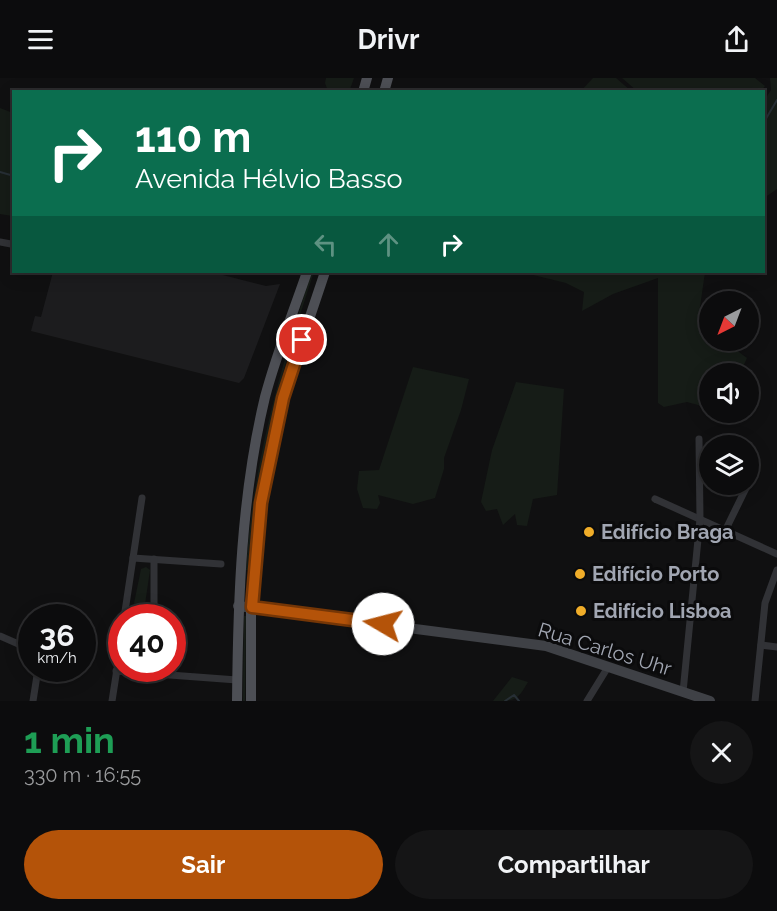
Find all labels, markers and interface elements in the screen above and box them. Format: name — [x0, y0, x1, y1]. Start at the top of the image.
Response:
icon: menu — [24, 23, 57, 56]
icon: share — [720, 23, 753, 56]
text: Drivr — [358, 24, 419, 55]
text: 110 m — [135, 113, 251, 162]
icon: right — [36, 114, 114, 192]
text: Avenida Hélvio Basso — [135, 163, 403, 194]
icon: left — [309, 228, 342, 261]
icon: ahead — [372, 228, 405, 261]
icon: right — [435, 228, 468, 261]
north arrow — [699, 291, 759, 351]
map controls — [699, 291, 759, 495]
pin — [276, 314, 327, 365]
icon: arrive — [285, 323, 318, 356]
button: sound — [699, 363, 759, 423]
button: layers — [699, 435, 759, 495]
place label: Edifício Braga — [601, 520, 734, 544]
marker: Edifício Braga — [582, 525, 596, 539]
place label: Edifício Porto — [592, 562, 719, 586]
marker: Edifício Porto — [573, 567, 587, 581]
position arrow — [351, 592, 415, 656]
place label: Edifício Lisboa — [593, 599, 732, 623]
speed limit sign: 40 — [108, 604, 186, 682]
marker: Edifício Lisboa — [574, 604, 588, 618]
street label: Rua Carlos Uhr — [535, 617, 675, 681]
text: 36 — [40, 618, 74, 653]
text: km/h — [37, 649, 77, 667]
text: 1 min — [24, 719, 115, 761]
button: close — [690, 721, 753, 784]
text: 330 m · 16:55 — [24, 763, 141, 787]
button: Sair — [24, 830, 383, 899]
button: Compartilhar — [395, 830, 753, 899]

